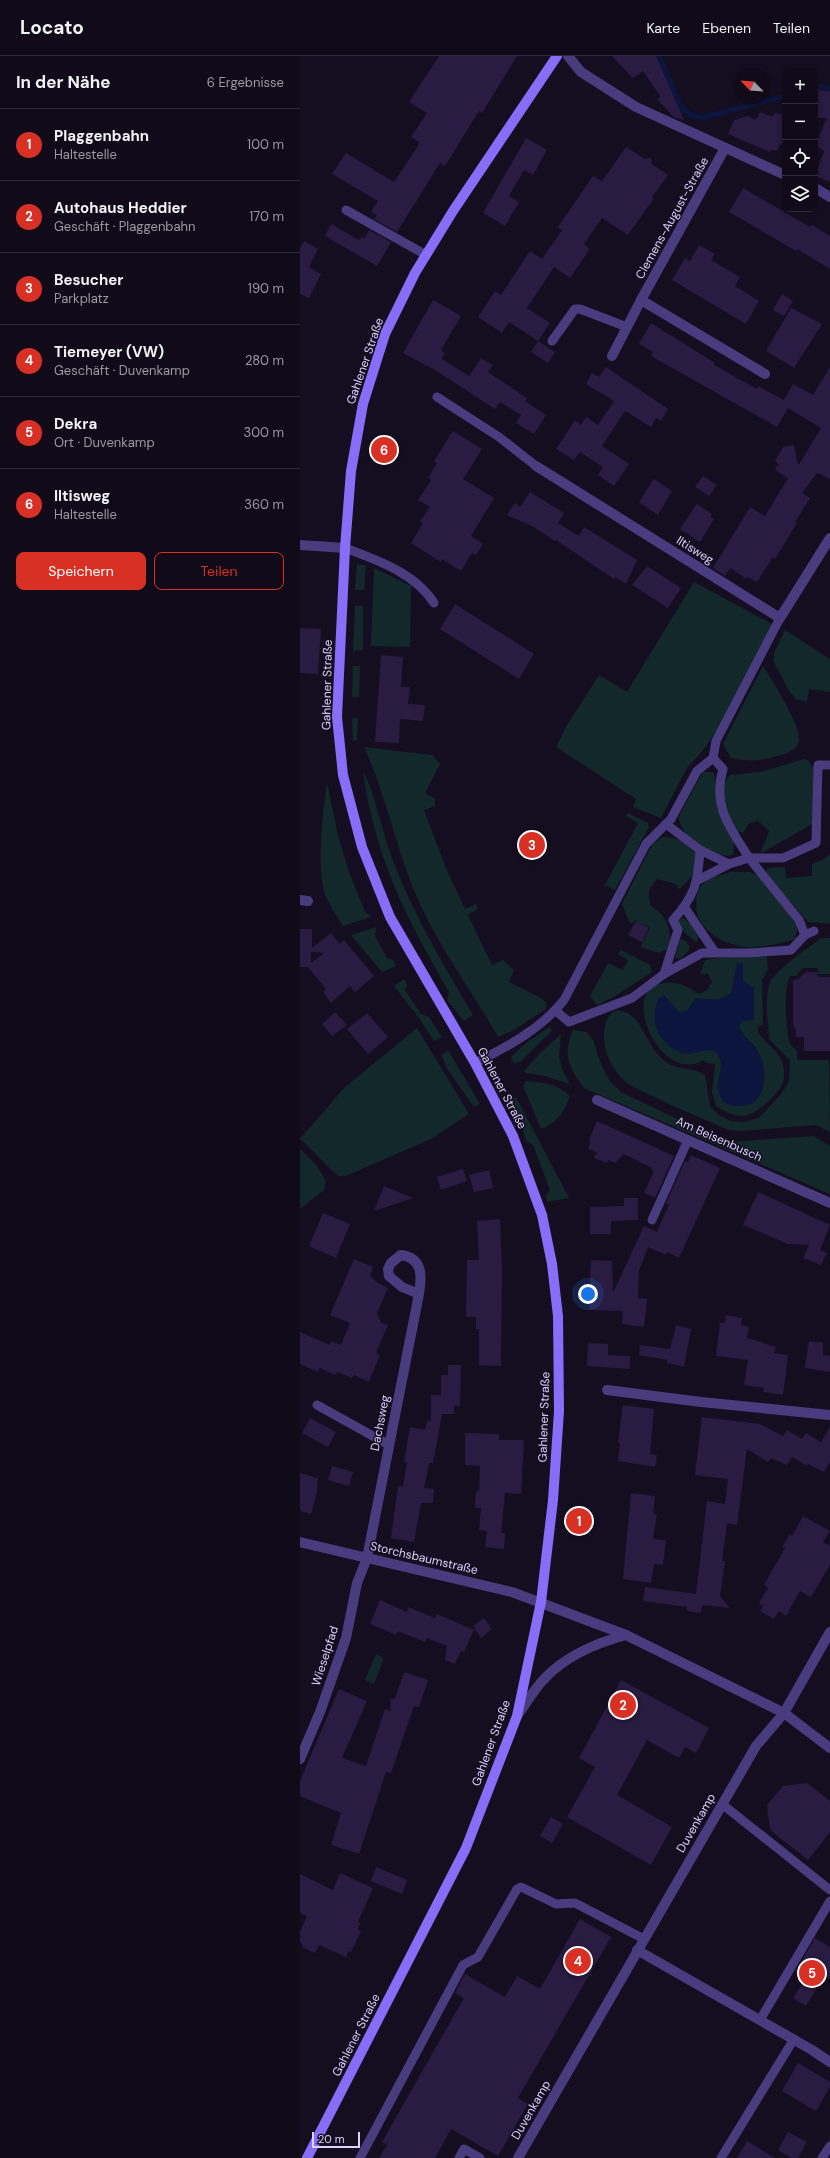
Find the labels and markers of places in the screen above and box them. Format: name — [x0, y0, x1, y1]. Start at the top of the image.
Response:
pin: 6 — [371, 435, 397, 465]
pin: 3 — [519, 830, 545, 860]
pin: 1 — [566, 1506, 592, 1536]
pin: 2 — [610, 1690, 636, 1720]
pin: 4 — [565, 1946, 591, 1976]
pin: 5 — [799, 1958, 825, 1988]

